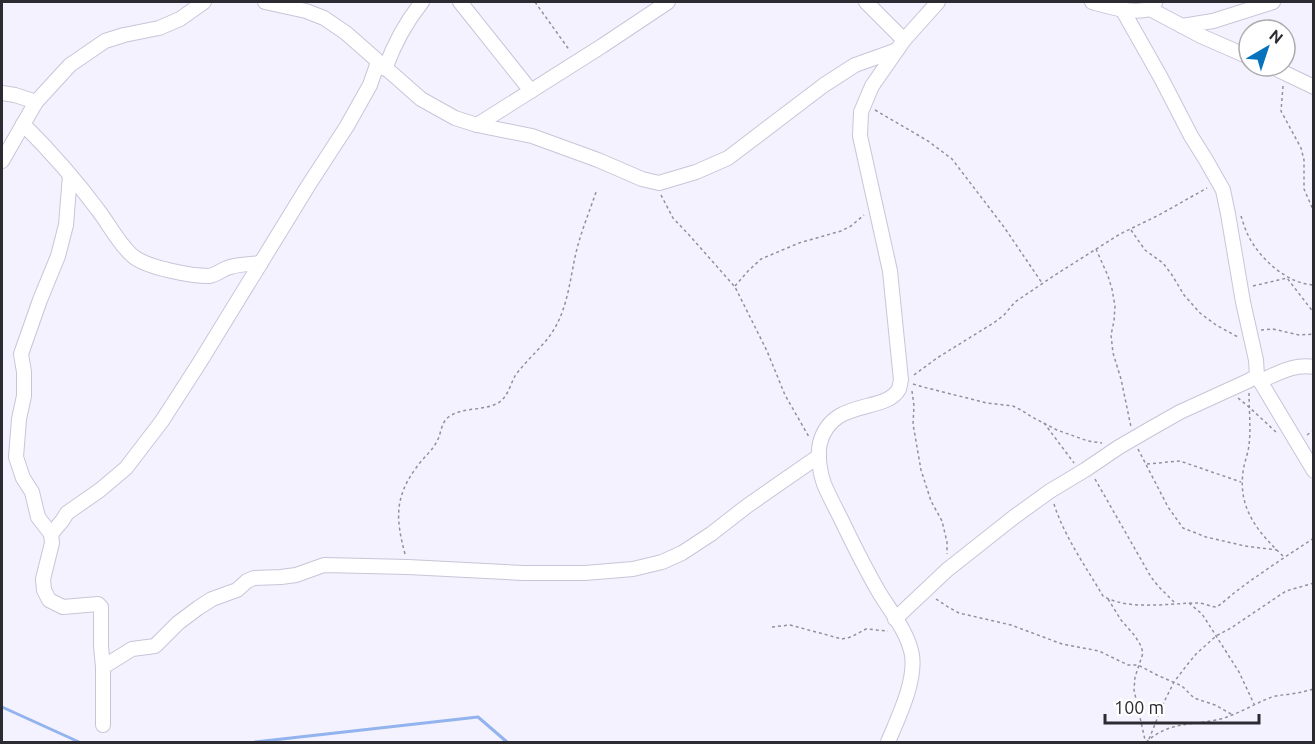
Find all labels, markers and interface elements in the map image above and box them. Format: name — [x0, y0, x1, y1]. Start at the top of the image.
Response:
north arrow — [1237, 18, 1297, 78]
text: N — [1266, 26, 1287, 47]
scale bar — [1105, 687, 1260, 725]
text: 100 m — [1114, 697, 1164, 717]

